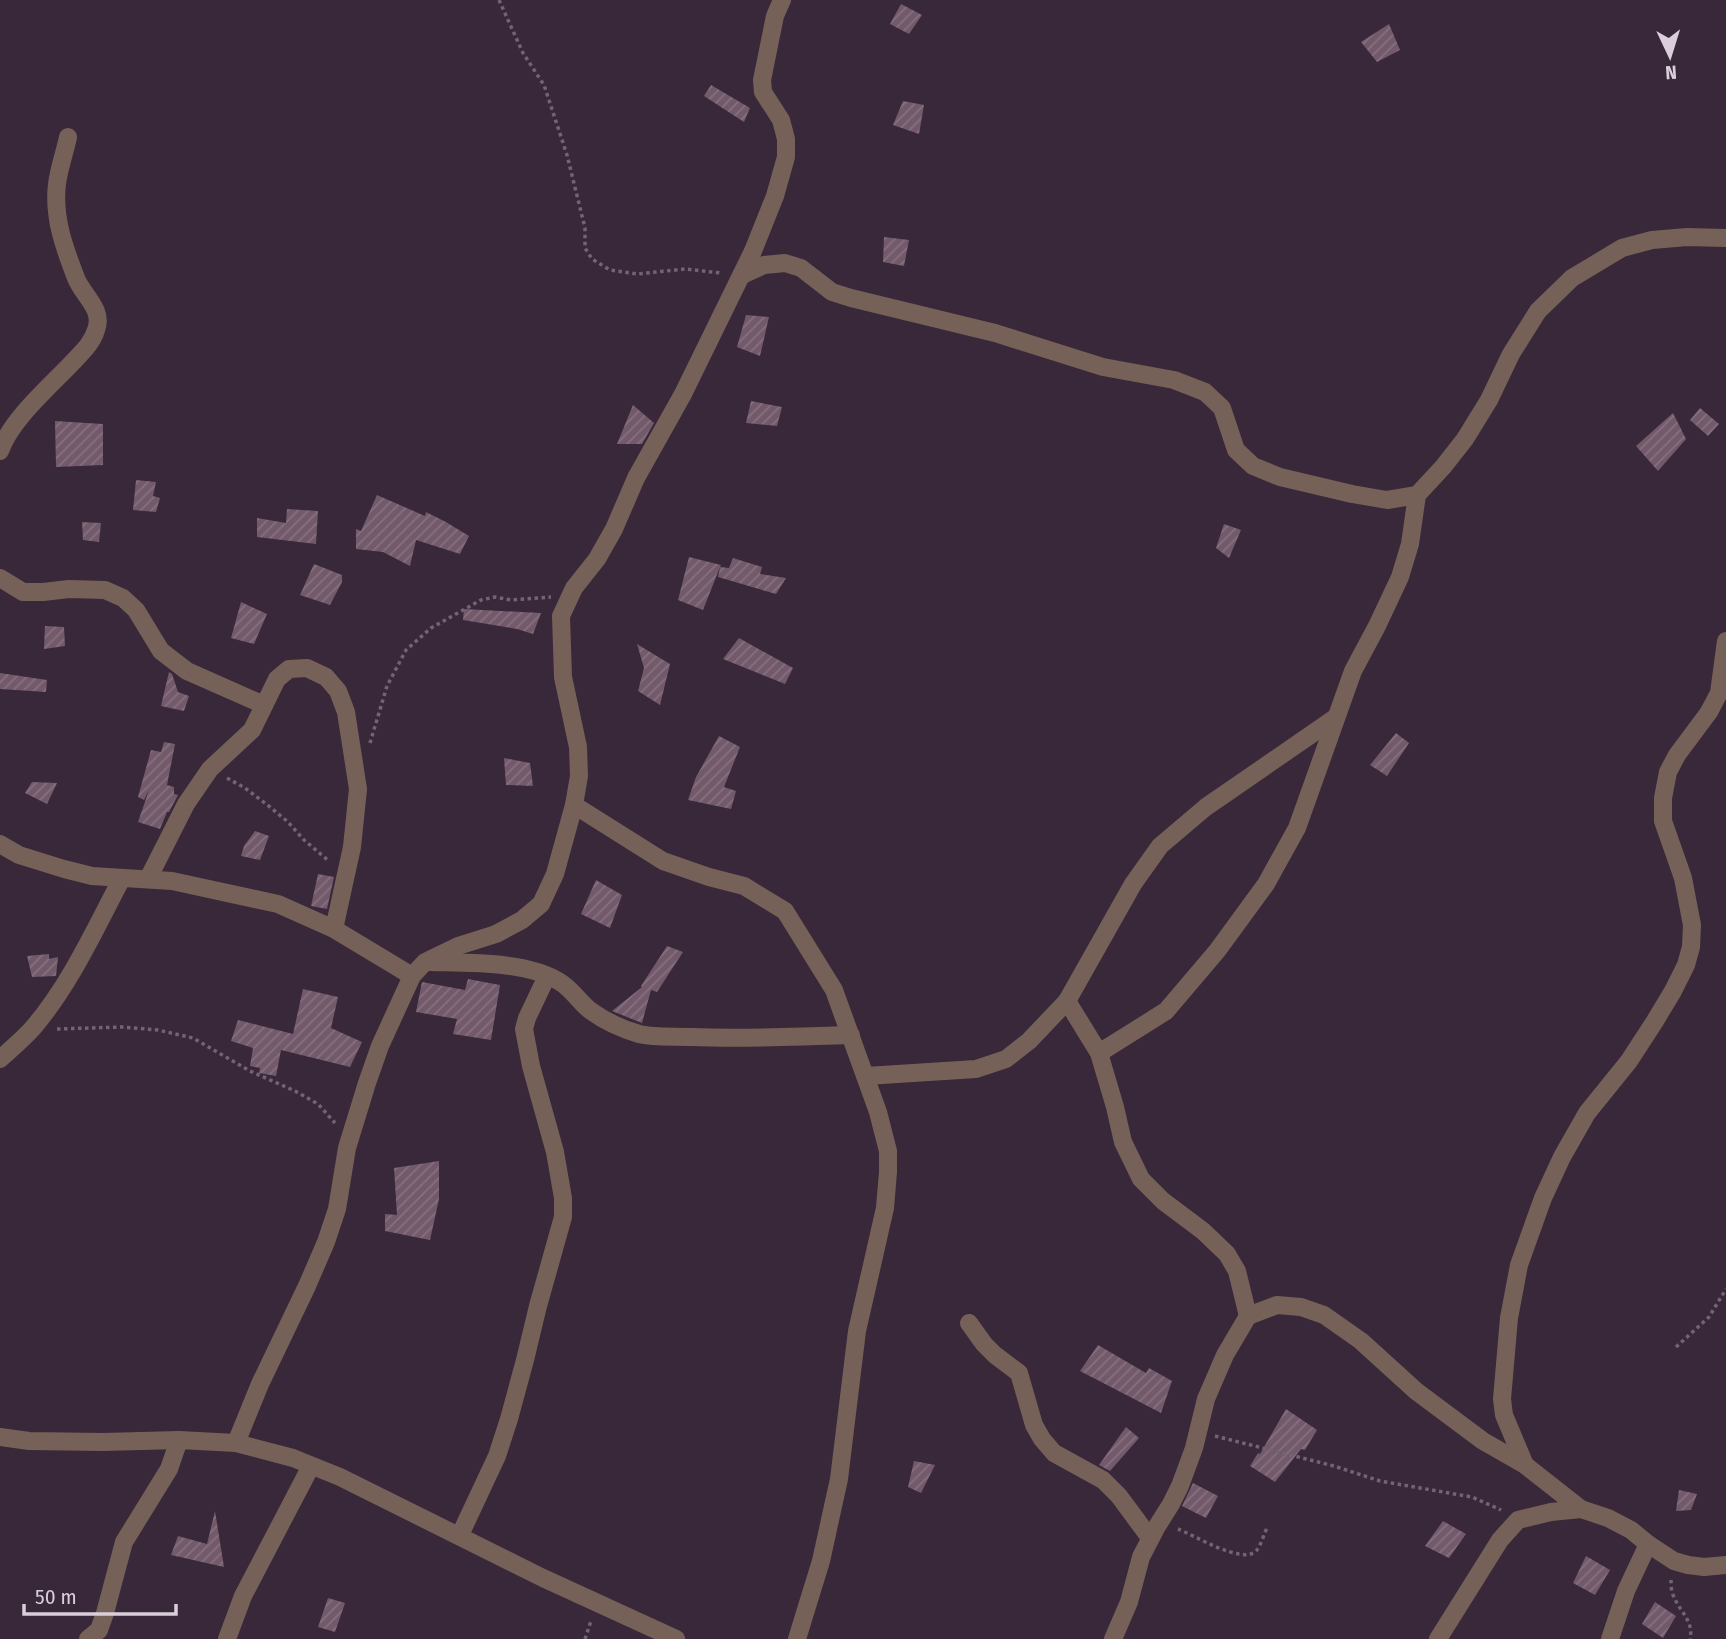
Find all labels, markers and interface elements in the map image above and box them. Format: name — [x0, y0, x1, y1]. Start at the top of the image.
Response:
north arrow — [1635, 21, 1705, 91]
text: N — [1665, 61, 1678, 84]
scale bar — [24, 1572, 177, 1616]
text: 50 m — [35, 1584, 77, 1610]

